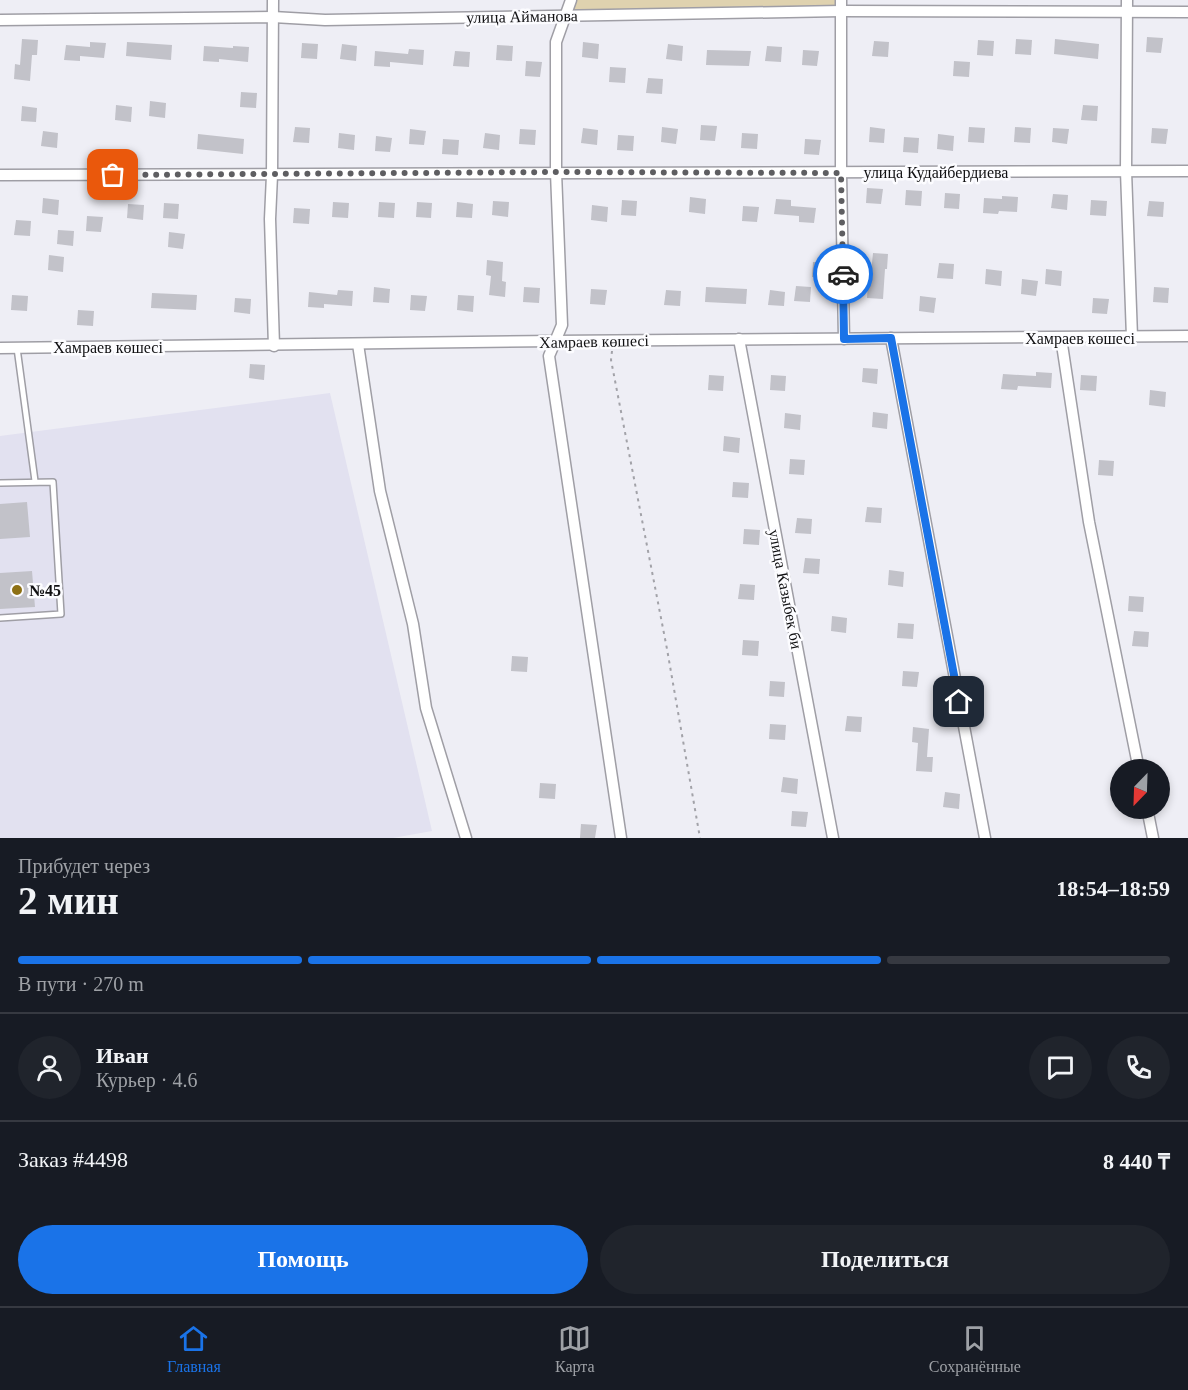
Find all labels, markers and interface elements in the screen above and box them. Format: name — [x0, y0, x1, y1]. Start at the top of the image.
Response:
street label: улица Айманова — [466, 7, 578, 27]
pin — [87, 149, 138, 200]
icon: bag — [96, 158, 129, 191]
street label: улица Кудайбердиева — [864, 164, 1008, 182]
courier — [813, 244, 873, 304]
icon: car — [827, 258, 860, 291]
street label: Хамраев көшесі — [1025, 330, 1135, 348]
street label: Хамраев көшесі — [539, 332, 650, 352]
street label: Хамраев көшесі — [53, 339, 163, 357]
street label: улица Казыбек би — [765, 528, 806, 651]
place label: №45 — [29, 582, 61, 599]
marker: №45 — [10, 583, 24, 597]
pin — [933, 676, 984, 727]
icon: home — [942, 685, 975, 718]
north arrow — [1110, 759, 1170, 819]
map controls — [1110, 759, 1170, 819]
text: Прибудет через — [18, 855, 150, 877]
text: 18:54–18:59 — [1056, 876, 1170, 901]
text: 2 мин — [18, 879, 119, 922]
text: В пути · 270 m — [18, 973, 144, 995]
button: person — [18, 1036, 81, 1099]
button: chat — [1029, 1036, 1092, 1099]
button: phone — [1107, 1036, 1170, 1099]
text: Иван — [96, 1043, 149, 1068]
text: Курьер · 4.6 — [96, 1069, 198, 1091]
text: Заказ #4498 — [18, 1147, 128, 1172]
text: 8 440 ₸ — [1103, 1149, 1170, 1174]
button: Помощь — [18, 1225, 588, 1294]
button: Поделиться — [600, 1225, 1170, 1294]
tab: Главная — [167, 1322, 221, 1376]
tab: Карта — [555, 1322, 595, 1376]
tab: Сохранённые — [929, 1322, 1021, 1376]

